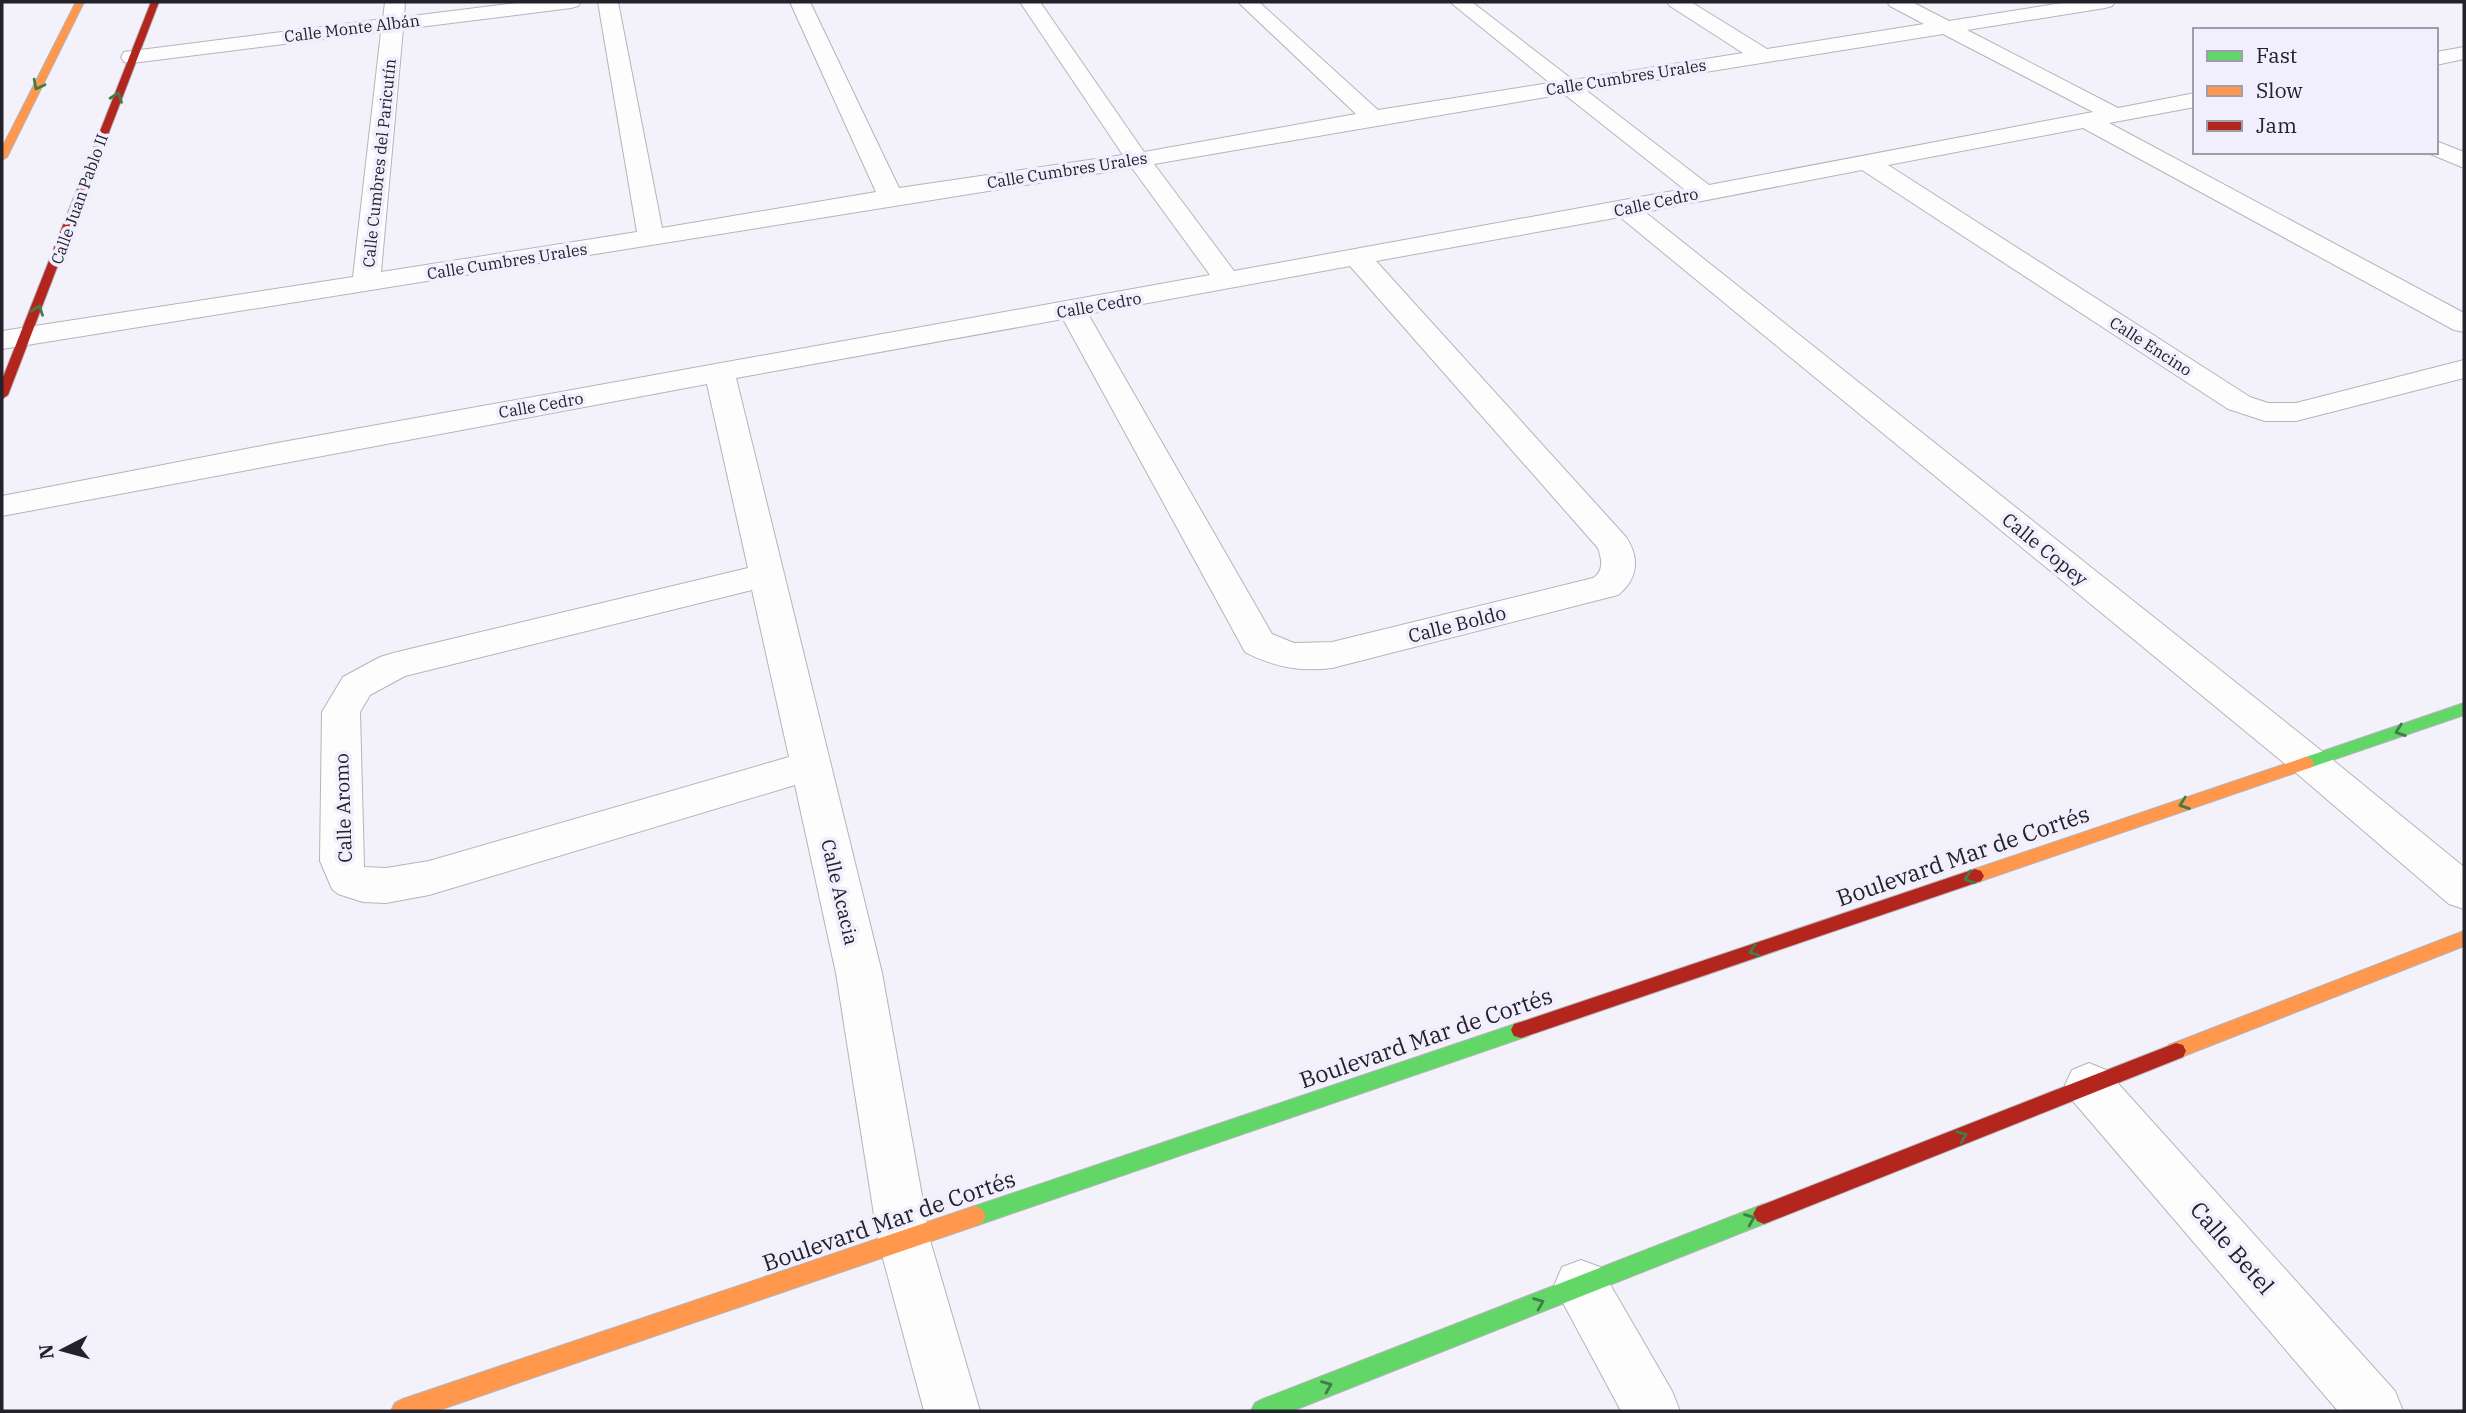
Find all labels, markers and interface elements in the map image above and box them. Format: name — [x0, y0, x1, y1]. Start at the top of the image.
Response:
street label: Calle Monte Albán — [283, 10, 421, 46]
legend — [2193, 28, 2438, 154]
text: Fast — [2256, 41, 2297, 69]
street label: Calle Cumbres Urales — [1544, 54, 1708, 100]
street label: Calle Cumbres del Paricutín — [358, 58, 400, 268]
text: Slow — [2256, 76, 2303, 104]
one-way arrow — [33, 78, 47, 90]
one-way arrow — [109, 91, 123, 103]
text: Jam — [2256, 111, 2297, 139]
street label: Calle Juan Pablo II — [46, 131, 112, 267]
street label: Calle Cumbres Urales — [985, 147, 1149, 193]
street label: Calle Cedro — [1612, 183, 1700, 221]
street label: Calle Cumbres Urales — [425, 238, 589, 284]
street label: Calle Cedro — [1055, 288, 1143, 322]
one-way arrow — [29, 304, 43, 316]
street label: Calle Encino — [2106, 312, 2196, 380]
street label: Calle Cedro — [497, 388, 585, 422]
street label: Calle Copey — [1997, 507, 2093, 591]
street label: Calle Boldo — [1406, 600, 1508, 648]
one-way arrow — [2394, 723, 2406, 737]
street label: Calle Aromo — [329, 753, 357, 863]
one-way arrow — [2179, 796, 2191, 810]
street label: Boulevard Mar de Cortés — [1832, 798, 2093, 912]
street label: Calle Acacia — [816, 837, 864, 947]
one-way arrow — [1963, 870, 1976, 884]
one-way arrow — [1748, 943, 1760, 957]
street label: Boulevard Mar de Cortés — [1295, 980, 1556, 1094]
one-way arrow — [1955, 1130, 1967, 1144]
street label: Boulevard Mar de Cortés — [758, 1163, 1019, 1277]
street label: Calle Betel — [2184, 1195, 2281, 1300]
one-way arrow — [1744, 1214, 1756, 1228]
one-way arrow — [1532, 1297, 1544, 1311]
north arrow — [28, 1315, 98, 1385]
text: N — [33, 1343, 59, 1361]
one-way arrow — [1320, 1381, 1332, 1395]

